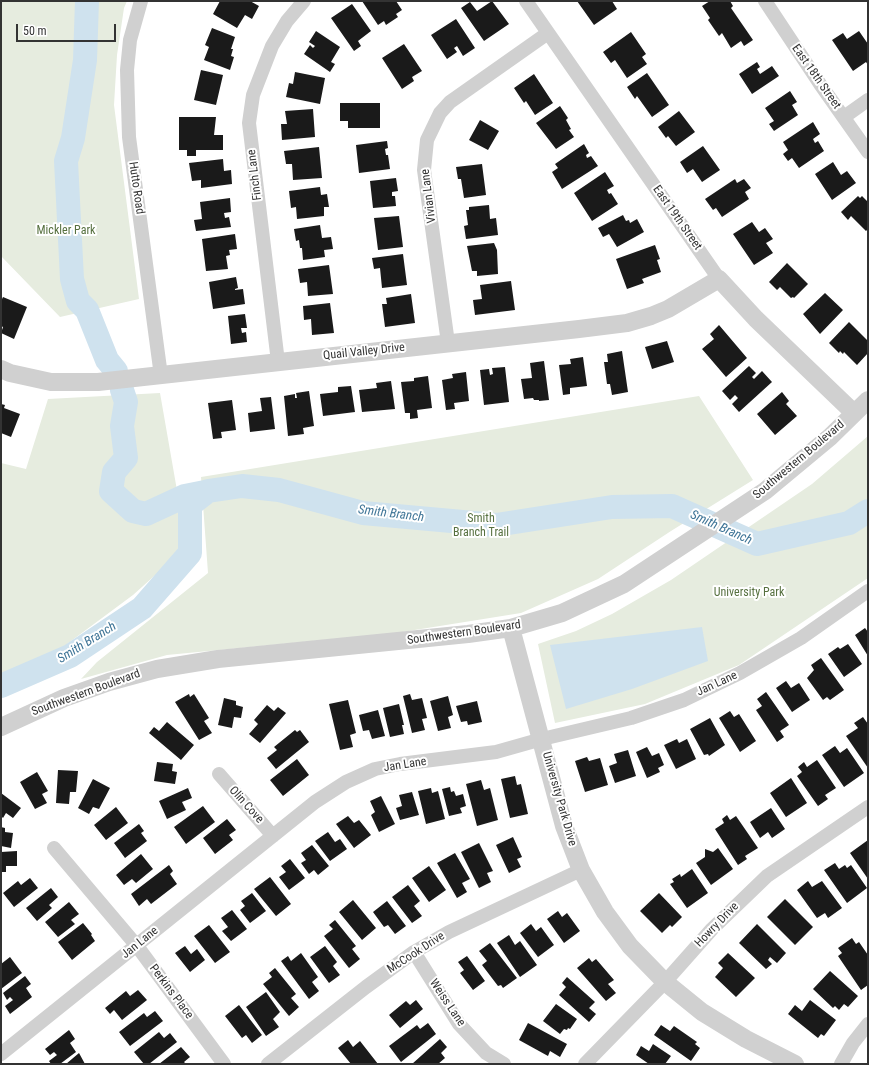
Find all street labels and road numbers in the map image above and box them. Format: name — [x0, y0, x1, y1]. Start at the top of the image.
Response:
street label: East 18th Street — [788, 42, 844, 112]
street label: Finch Lane — [245, 149, 265, 201]
street label: Hutto Road — [125, 161, 147, 215]
street label: Vivian Lane — [419, 168, 439, 224]
street label: East 19th Street — [649, 183, 705, 253]
street label: Quail Valley Drive — [322, 341, 406, 363]
street label: Southwestern Boulevard — [750, 418, 848, 502]
street label: Southwestern Boulevard — [406, 618, 522, 648]
street label: Southwestern Boulevard — [30, 667, 142, 719]
street label: Jan Lane — [694, 668, 740, 700]
street label: University Park Drive — [539, 750, 579, 848]
street label: Jan Lane — [383, 755, 427, 775]
street label: Olin Cove — [226, 784, 266, 826]
street label: Howry Drive — [692, 900, 742, 950]
street label: Jan Lane — [119, 924, 161, 962]
street label: McCook Drive — [385, 929, 447, 977]
street label: Perkins Place — [146, 962, 196, 1022]
street label: Weiss Lane — [426, 977, 468, 1029]

